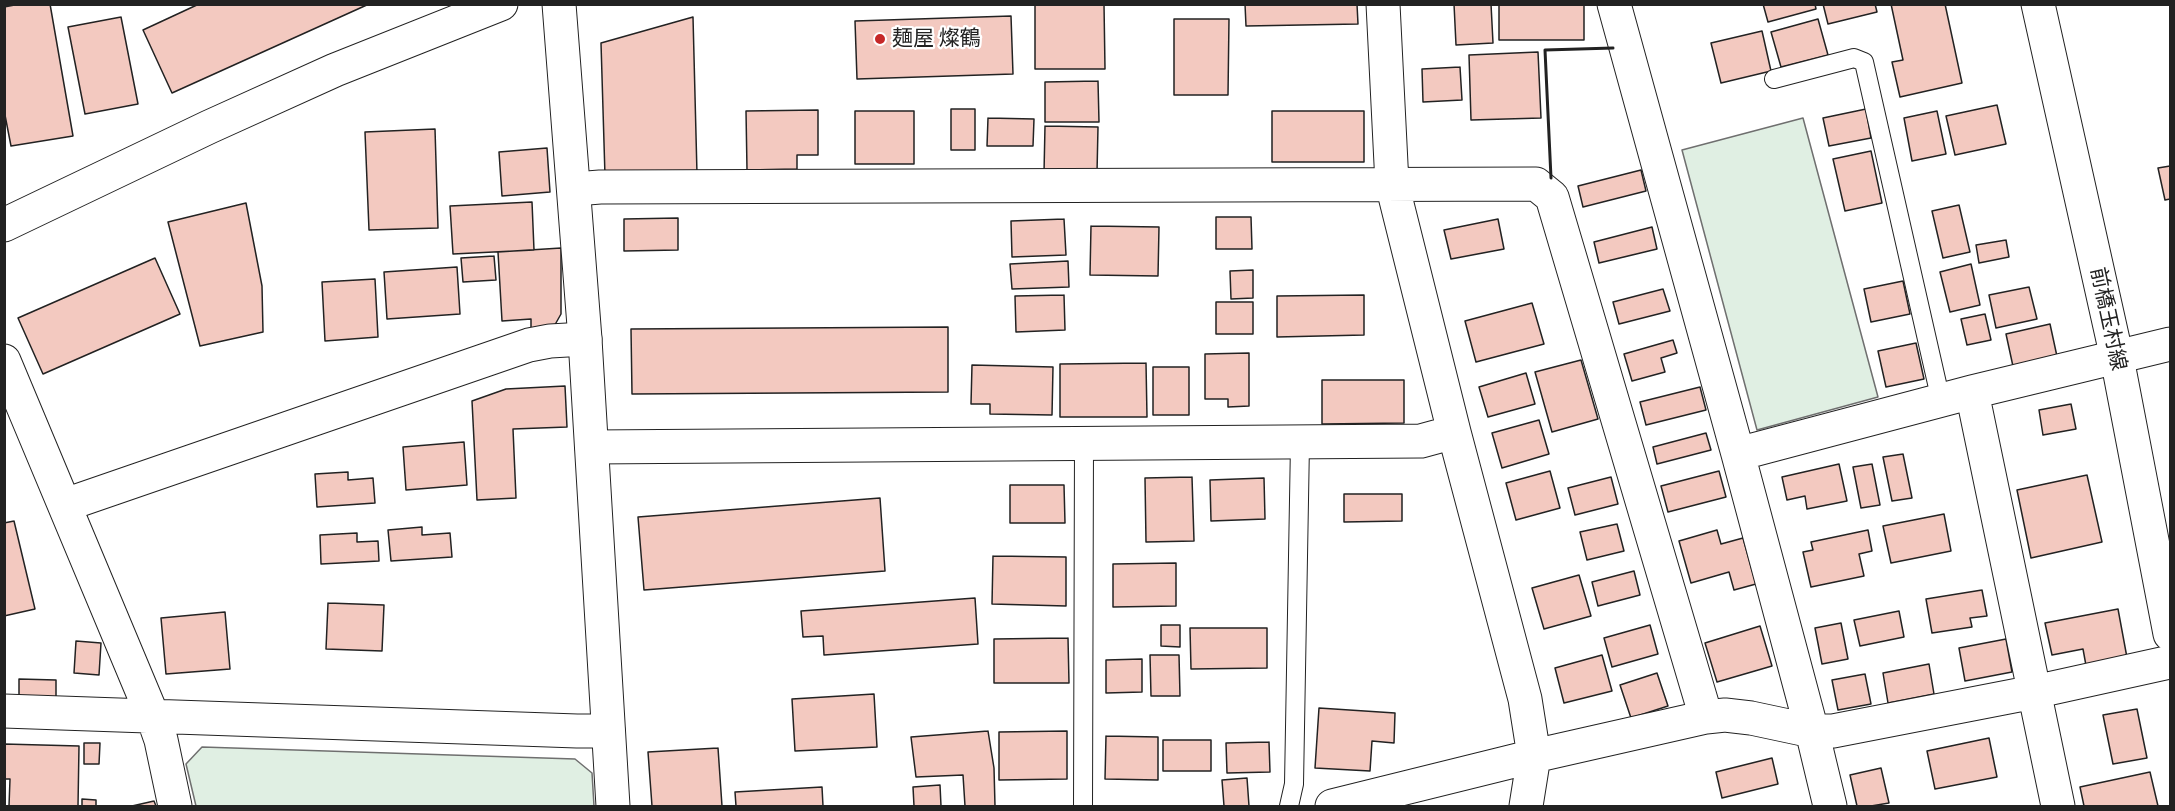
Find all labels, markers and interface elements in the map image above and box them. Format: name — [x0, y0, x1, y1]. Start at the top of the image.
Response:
place label: 麺屋 燦鶴 — [892, 26, 981, 52]
marker: 麺屋 燦鶴 — [873, 32, 887, 46]
street label: 前橋玉村線 — [2085, 265, 2131, 373]

